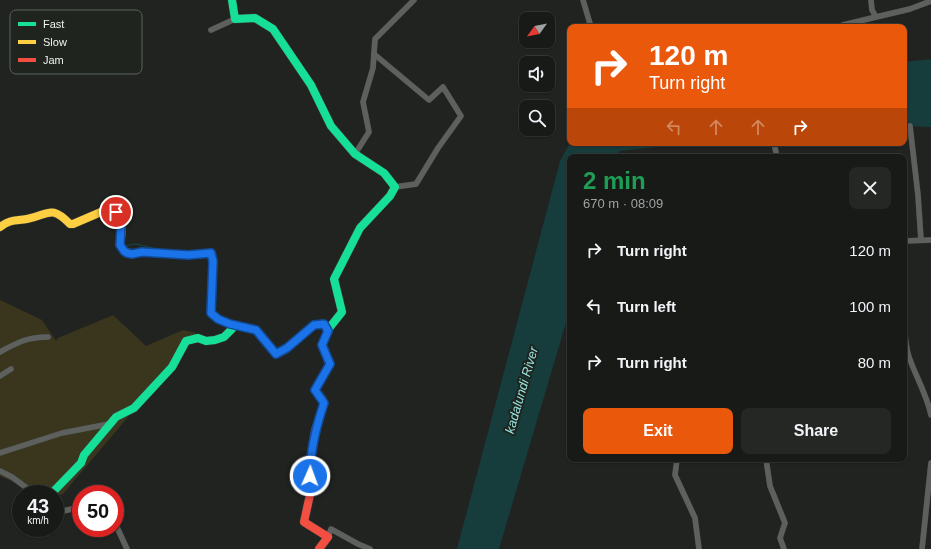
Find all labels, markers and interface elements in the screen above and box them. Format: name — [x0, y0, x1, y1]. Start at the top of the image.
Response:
legend — [10, 10, 142, 74]
north arrow — [519, 12, 555, 48]
map controls — [519, 12, 555, 136]
text: Fast — [43, 18, 64, 30]
text: Slow — [43, 36, 67, 48]
icon: right — [583, 40, 635, 92]
text: 120 m — [649, 40, 728, 71]
text: Jam — [43, 54, 64, 66]
button: sound — [519, 56, 555, 92]
text: Turn right — [649, 73, 725, 93]
button: search — [519, 100, 555, 136]
icon: left — [663, 116, 685, 138]
icon: ahead — [705, 116, 727, 138]
icon: ahead — [747, 116, 769, 138]
icon: right — [789, 116, 811, 138]
text: 2 min — [583, 167, 646, 194]
button: close — [849, 167, 891, 209]
pin — [99, 195, 133, 229]
text: 670 m · 08:09 — [583, 196, 663, 211]
icon: arrive — [105, 201, 127, 223]
icon: right — [583, 239, 605, 261]
text: Turn right — [617, 242, 687, 259]
text: 120 m — [849, 242, 891, 259]
icon: left — [583, 295, 605, 317]
text: Turn left — [617, 298, 676, 315]
text: 100 m — [849, 298, 891, 315]
water label: kadalundi River — [502, 344, 541, 435]
icon: right — [583, 351, 605, 373]
text: Turn right — [617, 354, 687, 371]
text: 80 m — [858, 354, 891, 371]
button: Exit — [583, 408, 733, 454]
button: Share — [741, 408, 891, 454]
position arrow — [289, 455, 331, 497]
speed limit sign: 50 — [72, 485, 124, 537]
text: 43 — [27, 495, 49, 517]
text: km/h — [27, 515, 49, 526]

